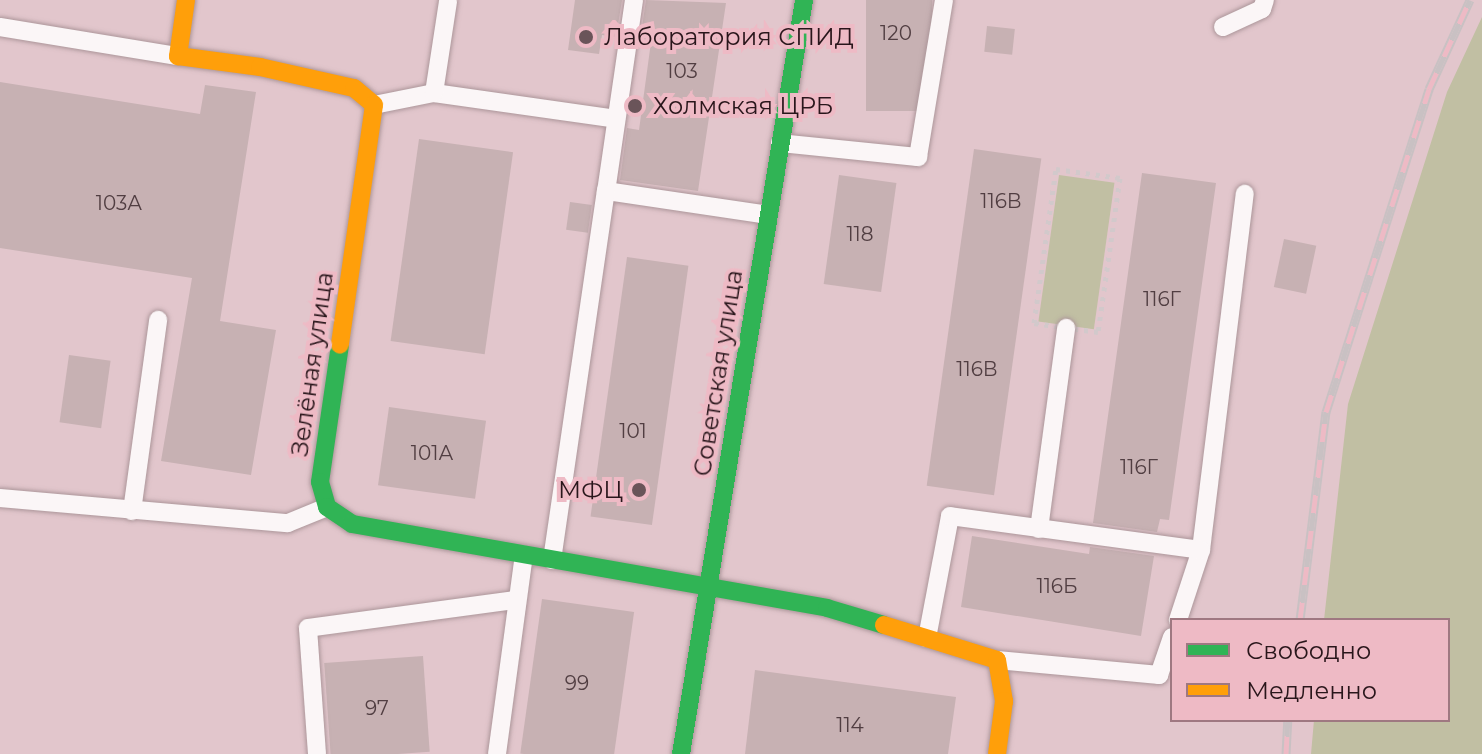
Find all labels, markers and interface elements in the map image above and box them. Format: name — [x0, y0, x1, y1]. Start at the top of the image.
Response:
house number: 120 — [880, 21, 912, 45]
place label: Лаборатория СПИД — [604, 23, 854, 51]
marker: Лаборатория СПИД — [575, 26, 597, 48]
house number: 103 — [666, 59, 698, 83]
place label: Холмская ЦРБ — [653, 92, 833, 120]
marker: Холмская ЦРБ — [624, 95, 646, 117]
house number: 116В — [980, 189, 1022, 213]
house number: 103А — [96, 191, 142, 215]
house number: 118 — [846, 222, 874, 246]
street label: Советская улица — [687, 268, 749, 478]
street label: Зелёная улица — [285, 270, 339, 458]
house number: 116Г — [1143, 287, 1181, 311]
house number: 116В — [956, 357, 998, 381]
house number: 101 — [619, 419, 647, 443]
house number: 101А — [411, 441, 453, 465]
house number: 116Г — [1120, 455, 1158, 479]
place label: МФЦ — [558, 476, 623, 504]
marker: МФЦ — [630, 481, 648, 499]
house number: 116Б — [1036, 574, 1078, 598]
legend — [1170, 618, 1450, 722]
text: Свободно — [1246, 636, 1371, 665]
house number: 99 — [565, 671, 589, 695]
text: Медленно — [1246, 676, 1377, 705]
house number: 97 — [365, 696, 389, 720]
house number: 114 — [836, 713, 864, 737]

